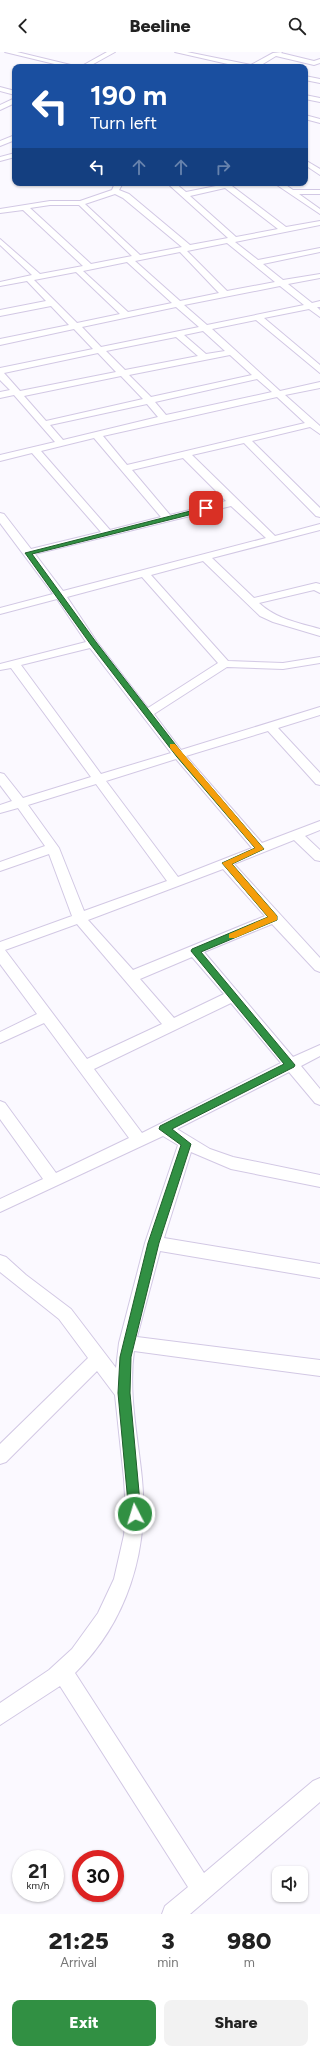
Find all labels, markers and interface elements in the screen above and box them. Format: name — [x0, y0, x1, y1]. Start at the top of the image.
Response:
icon: back — [12, 15, 34, 37]
text: Beeline — [129, 15, 191, 37]
icon: search — [286, 15, 308, 37]
text: 190 m — [90, 78, 167, 112]
icon: left — [24, 80, 76, 132]
text: Turn left — [90, 112, 157, 134]
icon: left — [86, 156, 108, 178]
icon: ahead — [128, 156, 150, 178]
icon: ahead — [170, 156, 192, 178]
icon: right — [212, 156, 234, 178]
pin — [189, 491, 223, 525]
icon: arrive — [195, 497, 217, 519]
position arrow — [114, 1493, 156, 1535]
speed limit sign: 30 — [72, 1850, 124, 1902]
text: 21 — [28, 1859, 48, 1883]
map controls — [272, 1866, 308, 1902]
button: sound — [272, 1866, 308, 1902]
text: km/h — [27, 1879, 49, 1892]
text: 21:25 — [49, 1926, 109, 1955]
text: 3 — [161, 1926, 175, 1955]
text: 980 — [227, 1926, 271, 1955]
text: Arrival — [60, 1955, 97, 1970]
text: min — [157, 1955, 179, 1970]
text: m — [244, 1955, 255, 1970]
button: Exit — [12, 2000, 156, 2046]
button: Share — [164, 2000, 308, 2046]

